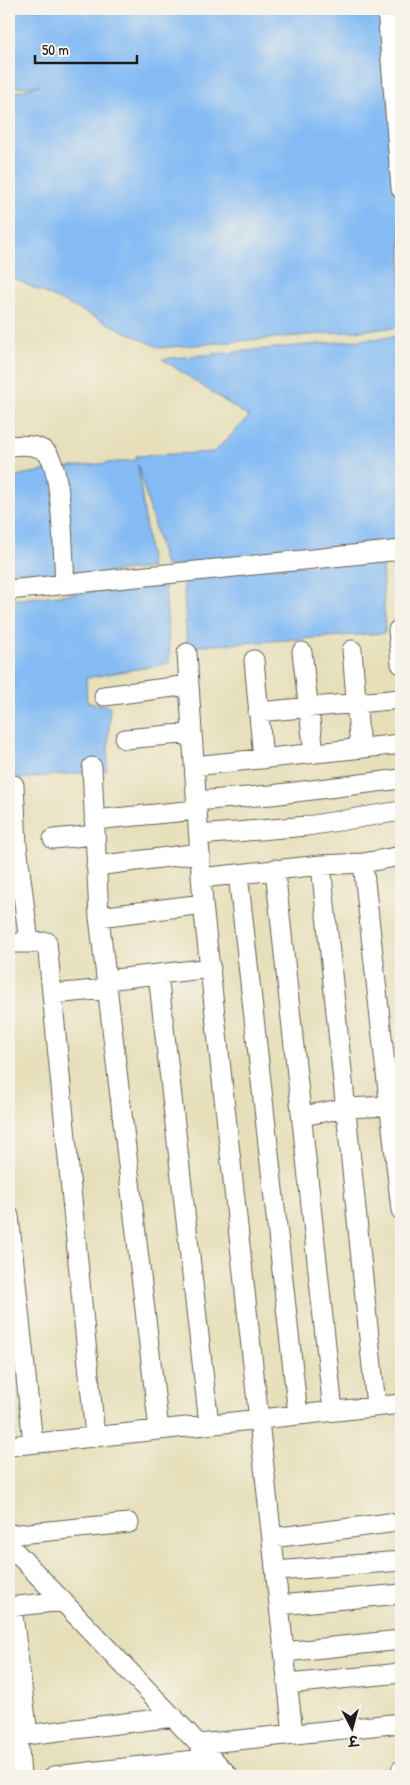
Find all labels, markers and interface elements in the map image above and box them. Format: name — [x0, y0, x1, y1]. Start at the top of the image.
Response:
scale bar — [35, 32, 138, 64]
text: 50 m — [42, 39, 69, 60]
north arrow — [328, 1702, 378, 1752]
text: उ — [346, 1731, 361, 1752]

